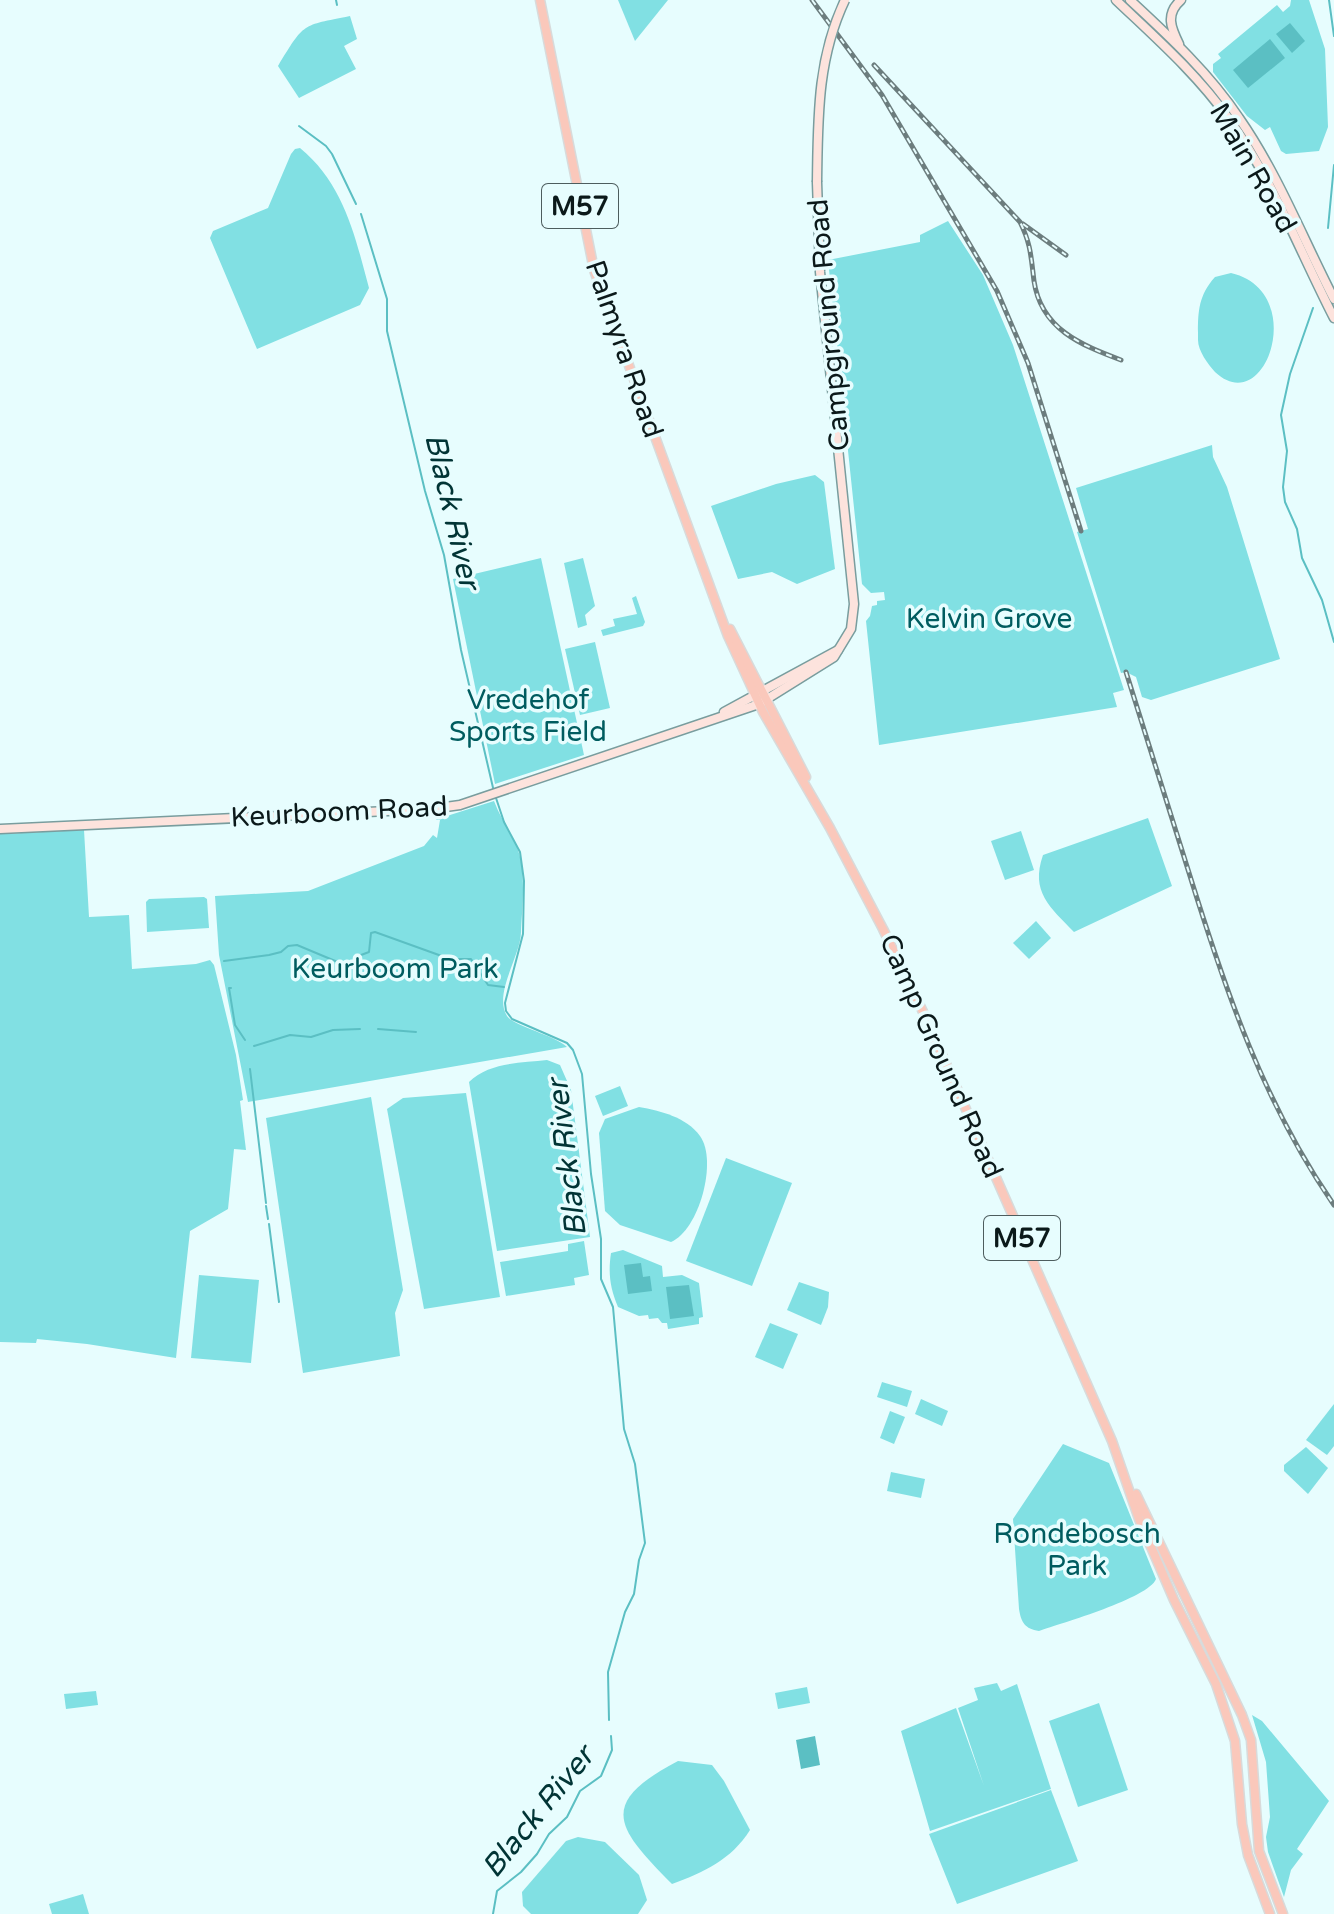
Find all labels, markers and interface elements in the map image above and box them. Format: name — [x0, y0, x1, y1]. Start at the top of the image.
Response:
street label: Main Road — [1202, 97, 1304, 239]
road number: M57 — [542, 184, 618, 228]
street label: Campground Road — [801, 198, 857, 452]
street label: Palmyra Road — [578, 256, 670, 442]
water label: Black River — [416, 430, 489, 596]
park label: Kelvin Grove — [906, 602, 1072, 636]
park label: Vredehof Sports Field — [449, 683, 607, 749]
street label: Keurboom Road — [230, 789, 448, 835]
street label: Camp Ground Road — [872, 929, 1010, 1183]
park label: Keurboom Park — [292, 952, 498, 986]
water label: Black River — [539, 1074, 595, 1239]
road number: M57 — [984, 1216, 1060, 1260]
park label: Rondebosch Park — [993, 1517, 1161, 1583]
water label: Black River — [474, 1736, 604, 1885]

